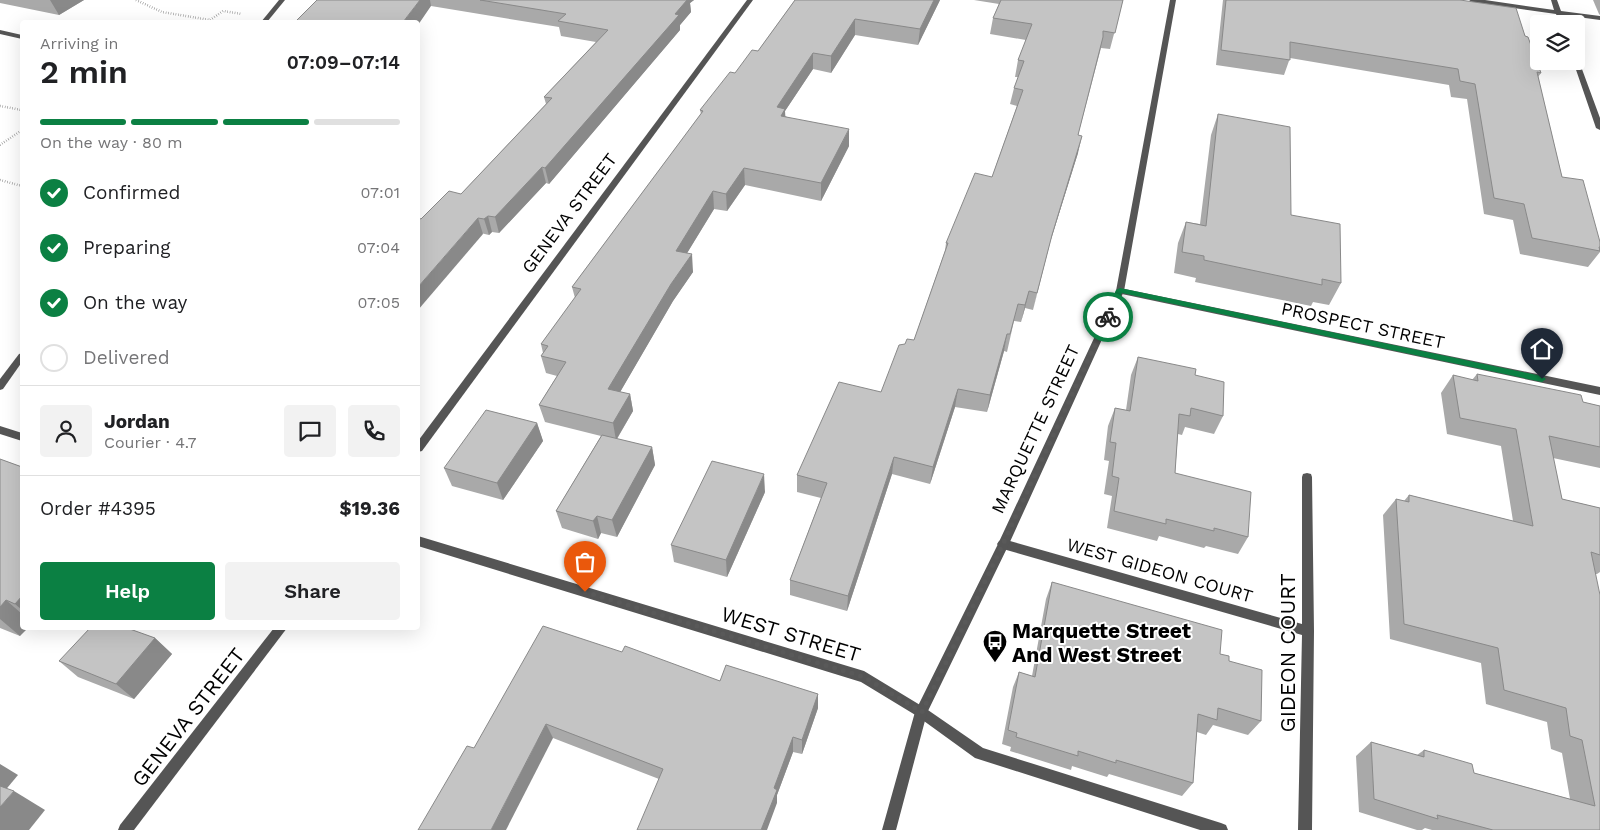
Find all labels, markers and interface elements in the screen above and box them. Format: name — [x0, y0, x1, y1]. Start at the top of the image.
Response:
map controls — [1530, 15, 1585, 70]
button: layers — [1530, 15, 1585, 70]
text: Arriving in — [40, 34, 118, 53]
text: 07:09–07:14 — [287, 51, 400, 74]
text: 2 min — [40, 53, 128, 91]
text: On the way · 80 m — [40, 133, 183, 152]
street label: GENEVA STREET — [517, 149, 621, 277]
icon: check — [40, 179, 68, 207]
text: Confirmed — [83, 181, 180, 204]
text: 07:01 — [360, 183, 400, 202]
icon: check — [40, 234, 68, 262]
text: Preparing — [83, 236, 170, 259]
text: 07:04 — [357, 238, 400, 257]
icon: check — [40, 289, 68, 317]
text: On the way — [83, 291, 187, 314]
courier — [1083, 292, 1133, 342]
text: 07:05 — [357, 293, 400, 312]
street label: PROSPECT STREET — [1279, 297, 1447, 353]
icon: bike — [1094, 303, 1122, 331]
pin — [1521, 328, 1563, 379]
icon: home — [1528, 335, 1556, 363]
street label: MARQUETTE STREET — [987, 341, 1083, 517]
text: Delivered — [83, 346, 170, 369]
button: person — [40, 405, 92, 457]
button: chat — [284, 405, 336, 457]
button: phone — [348, 405, 400, 457]
text: Jordan — [104, 410, 170, 433]
text: Courier · 4.7 — [104, 433, 197, 452]
text: Order #4395 — [40, 497, 156, 520]
text: $19.36 — [340, 497, 400, 520]
street label: WEST GIDEON COURT — [1064, 533, 1256, 607]
pin — [564, 541, 606, 592]
icon: bag — [571, 548, 599, 576]
button: Help — [40, 562, 215, 620]
button: Share — [225, 562, 400, 620]
street label: GIDEON COURT — [1275, 573, 1300, 733]
street label: WEST STREET — [718, 601, 864, 667]
place label: Marquette Street And West Street — [1012, 618, 1191, 667]
bus stop icon: Marquette Street And West Street — [982, 629, 1008, 663]
street label: GENEVA STREET — [126, 643, 250, 791]

